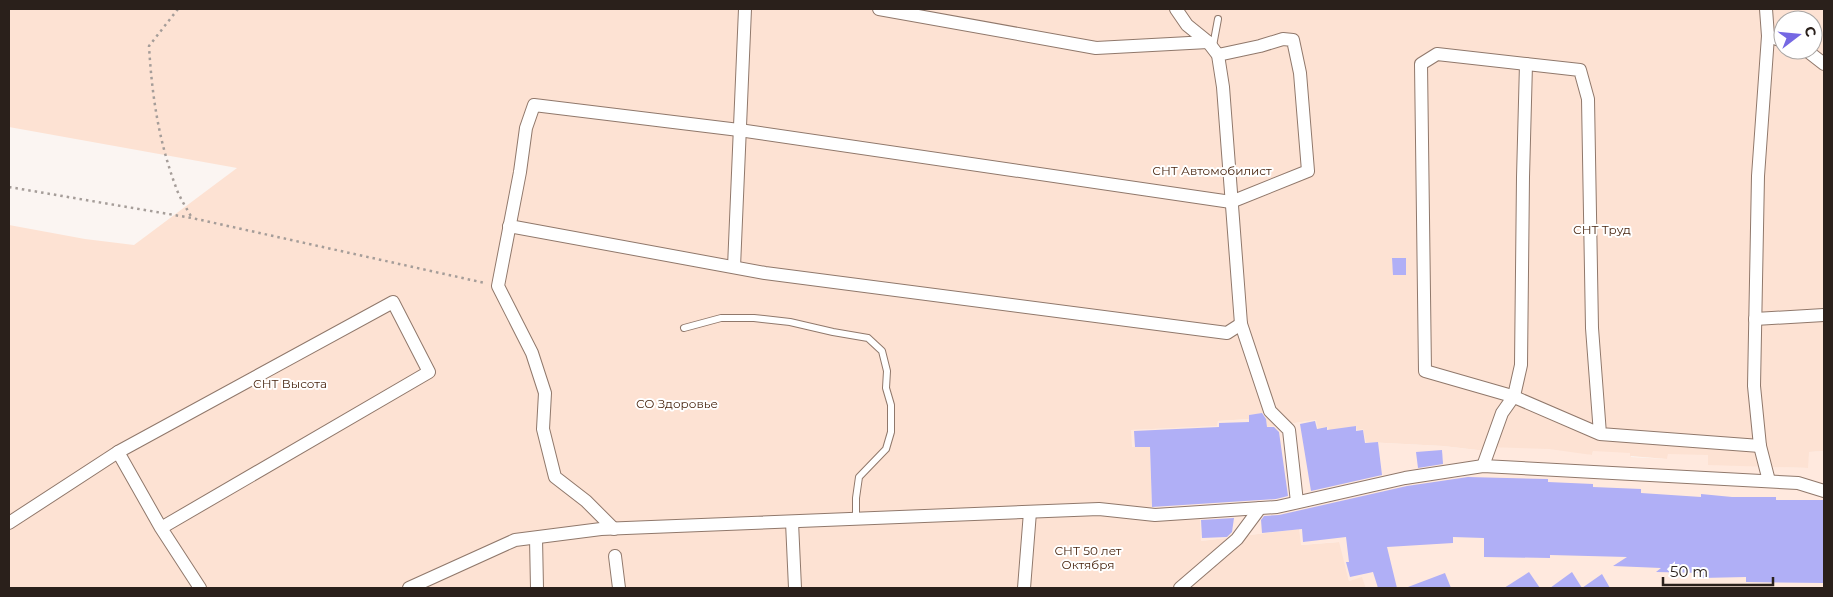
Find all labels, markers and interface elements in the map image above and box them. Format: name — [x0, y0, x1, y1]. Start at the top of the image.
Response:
north arrow — [1773, 10, 1823, 60]
text: С — [1800, 24, 1821, 39]
park label: СНТ Автомобилист — [1152, 163, 1272, 178]
park label: СНТ Труд — [1573, 222, 1631, 237]
park label: СНТ Высота — [253, 376, 327, 391]
park label: СО Здоровье — [636, 396, 718, 411]
park label: СНТ 50 лет Октября — [1055, 543, 1122, 572]
scale bar — [1663, 554, 1773, 586]
text: 50 m — [1670, 562, 1708, 581]

